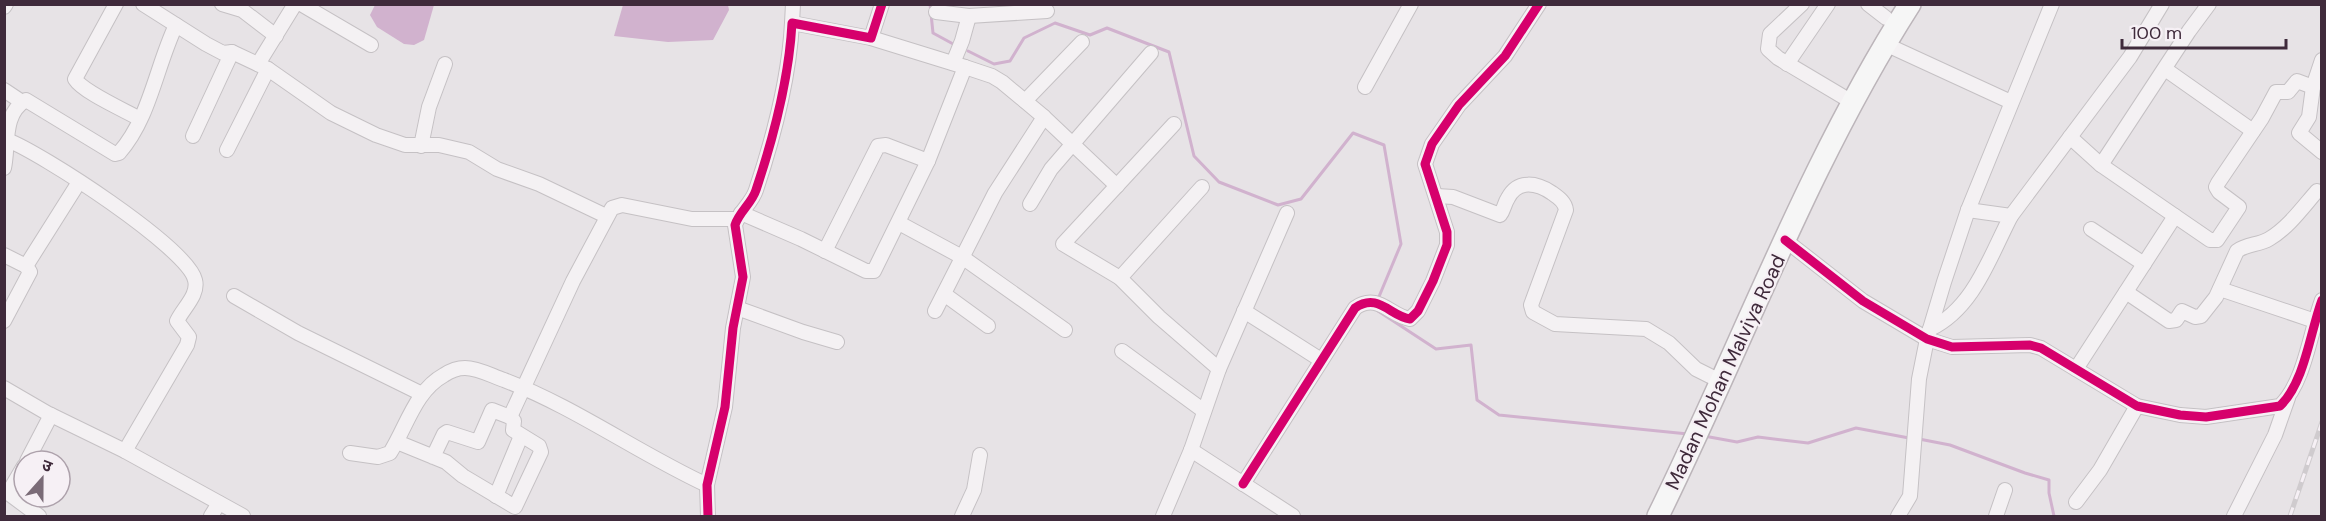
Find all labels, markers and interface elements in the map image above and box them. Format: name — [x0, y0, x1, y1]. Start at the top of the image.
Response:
scale bar — [2122, 12, 2286, 50]
text: 100 m — [2131, 21, 2182, 45]
street label: Madan Mohan Malviya Road — [1659, 250, 1791, 494]
north arrow — [12, 449, 72, 509]
text: उ — [39, 454, 56, 477]

